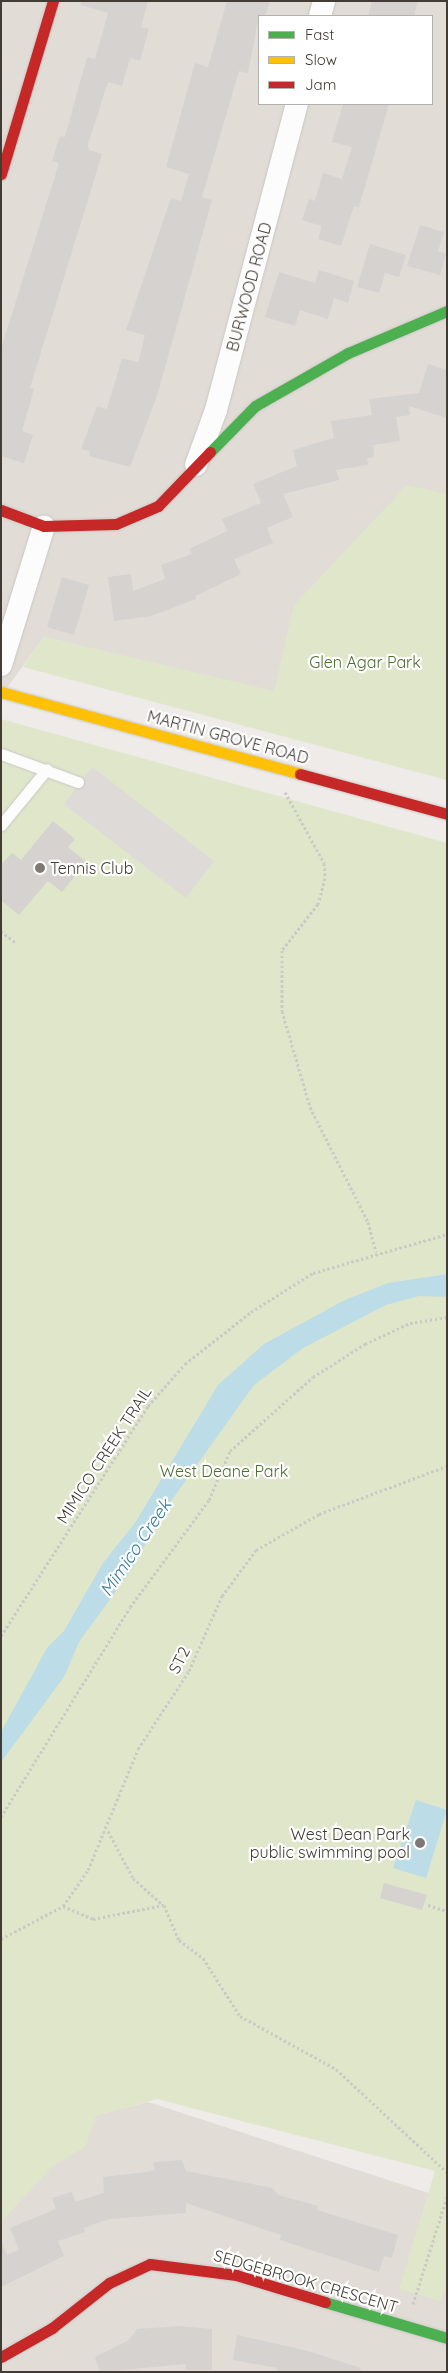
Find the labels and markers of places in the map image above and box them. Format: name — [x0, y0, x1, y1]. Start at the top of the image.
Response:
place label: Tennis Club — [50, 858, 133, 878]
marker: Tennis Club — [34, 862, 46, 874]
place label: West Dean Park public swimming pool — [250, 1824, 410, 1862]
marker: West Dean Park public swimming pool — [414, 1837, 426, 1849]

